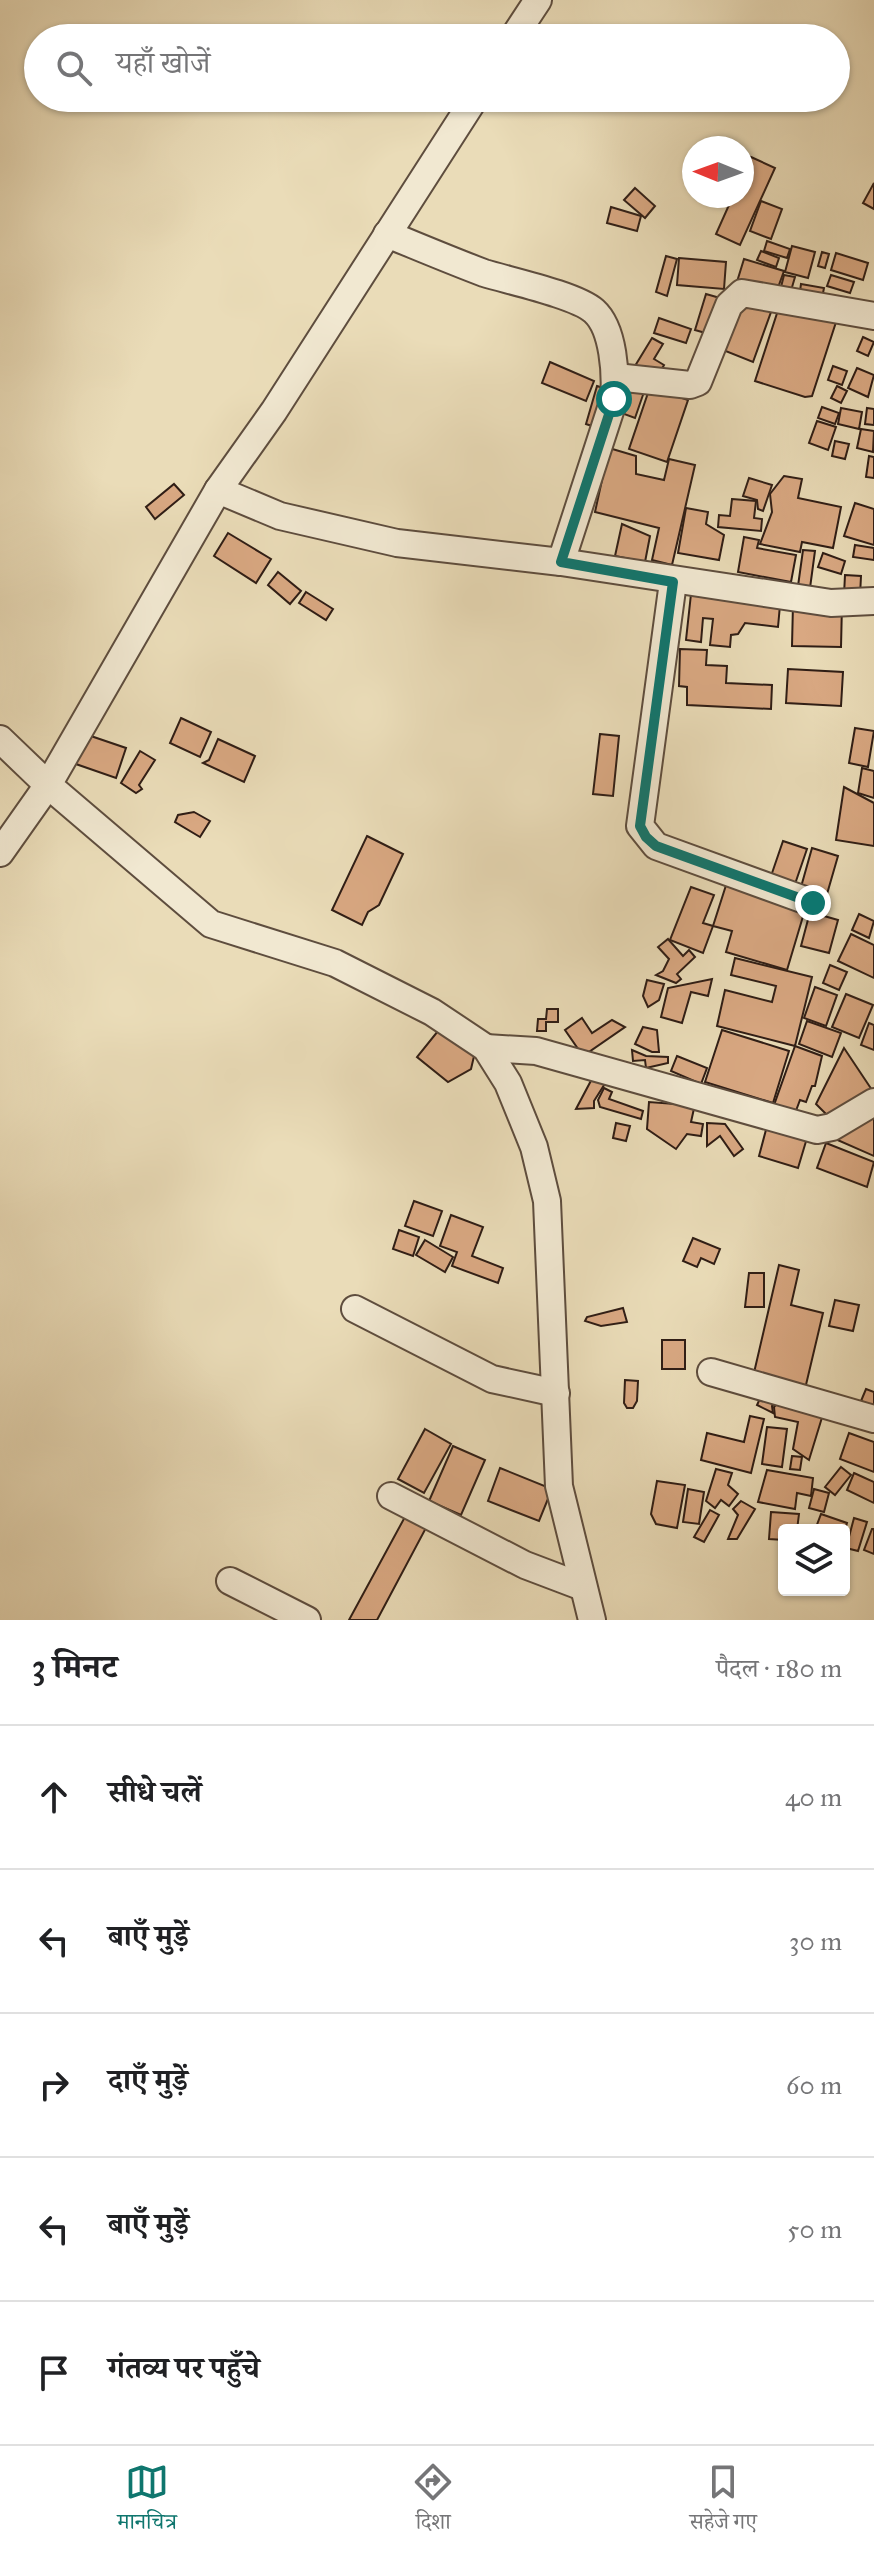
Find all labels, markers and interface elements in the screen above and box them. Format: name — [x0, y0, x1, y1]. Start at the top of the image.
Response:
search box — [24, 24, 850, 112]
text: यहाँ खोजें — [116, 45, 210, 81]
icon: search — [52, 46, 96, 90]
north arrow — [682, 136, 754, 208]
route start — [596, 381, 632, 417]
route end — [795, 885, 831, 921]
map controls — [778, 1524, 850, 1596]
button: layers — [778, 1524, 850, 1596]
text: 3 मिनट — [32, 1646, 117, 1687]
text: पैदल · 180 m — [716, 1652, 842, 1684]
text: सीधे चलें — [108, 1774, 201, 1810]
icon: ahead — [32, 1775, 76, 1819]
text: 40 m — [785, 1781, 842, 1813]
text: बाएँ मुड़ें — [108, 1918, 189, 1954]
icon: left — [32, 1919, 76, 1963]
text: 30 m — [789, 1925, 842, 1957]
text: दाएँ मुड़ें — [108, 2062, 188, 2098]
icon: right — [32, 2063, 76, 2107]
text: 60 m — [786, 2069, 842, 2101]
text: बाएँ मुड़ें — [108, 2206, 189, 2242]
icon: left — [32, 2207, 76, 2251]
text: 50 m — [787, 2213, 842, 2245]
text: गंतव्य पर पहुँचे — [108, 2350, 260, 2386]
icon: arrive — [32, 2351, 76, 2395]
tab: मानचित्र — [117, 2460, 177, 2543]
tab: दिशा — [411, 2460, 455, 2543]
tab: सहेजे गए — [690, 2460, 757, 2543]

